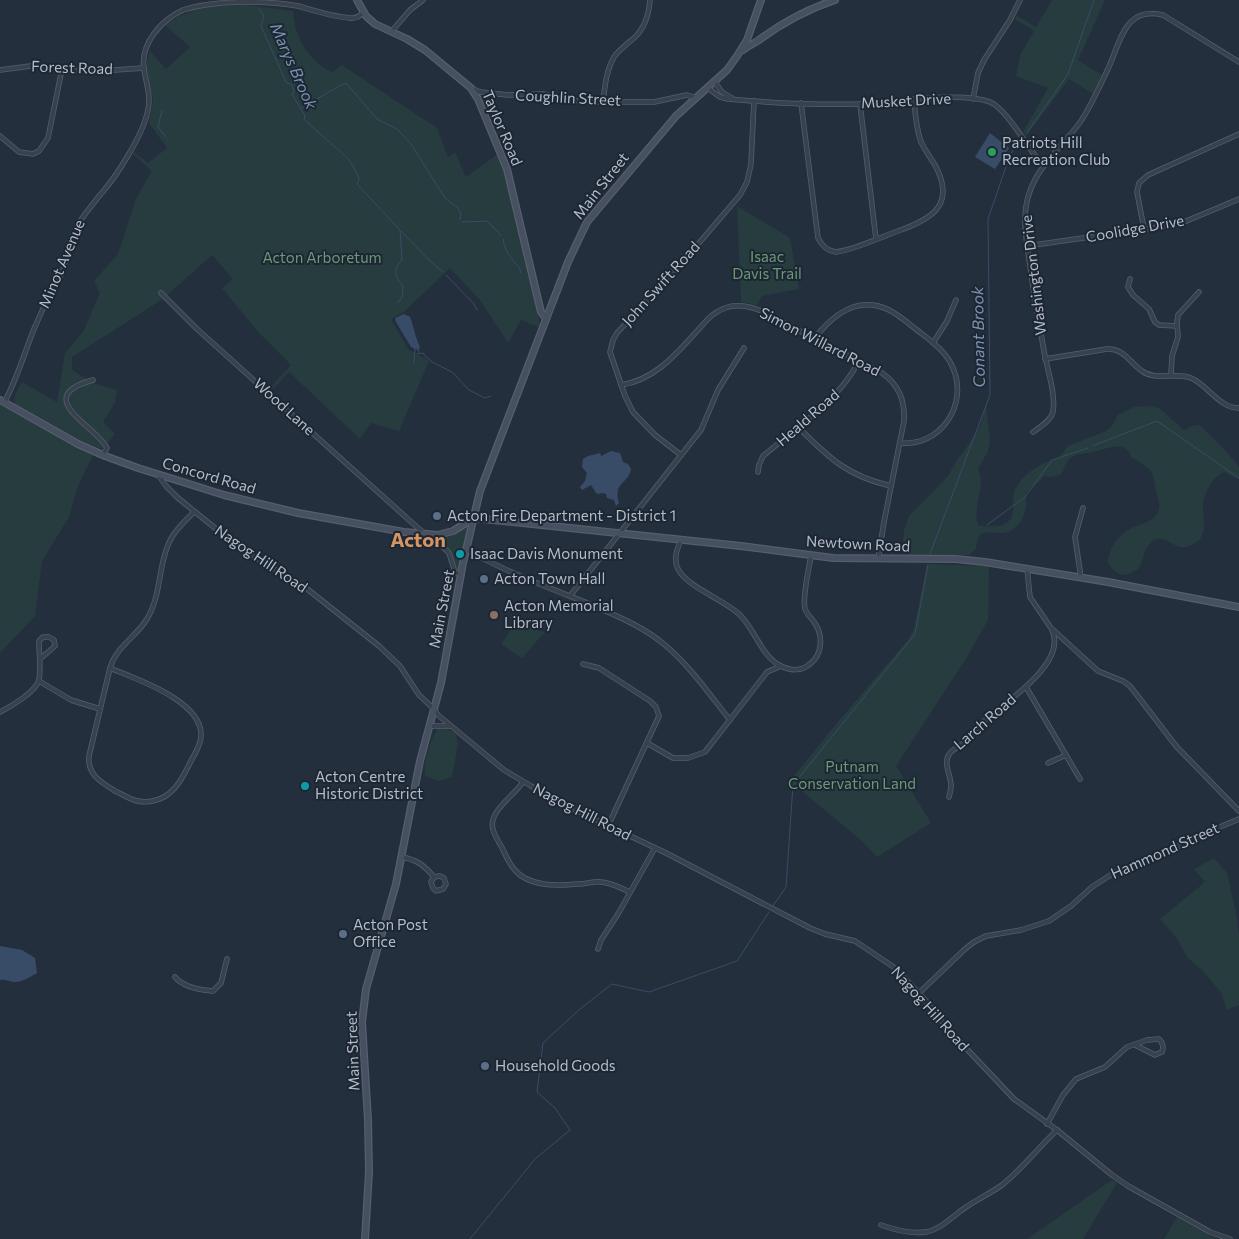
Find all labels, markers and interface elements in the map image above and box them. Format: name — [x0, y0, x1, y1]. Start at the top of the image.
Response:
water label: Marys Brook — [267, 20, 322, 112]
street label: Forest Road — [31, 57, 113, 77]
street label: Coughlin Street — [515, 85, 621, 109]
street label: Taylor Road — [479, 87, 527, 168]
street label: Musket Drive — [860, 89, 952, 111]
place label: Patriots Hill Recreation Club — [1002, 133, 1110, 168]
marker: Patriots Hill Recreation Club — [986, 146, 998, 158]
street label: Main Street — [569, 148, 632, 222]
street label: Coolidge Drive — [1084, 210, 1185, 246]
street label: Washington Drive — [1017, 214, 1049, 336]
street label: Minot Avenue — [34, 216, 88, 311]
street label: John Swift Road — [618, 237, 703, 329]
park label: Isaac Davis Trail — [732, 247, 802, 282]
park label: Acton Arboretum — [262, 248, 382, 266]
water label: Conant Brook — [967, 286, 988, 388]
street label: Simon Willard Road — [757, 303, 884, 379]
street label: Wood Lane — [250, 374, 319, 439]
street label: Heald Road — [772, 385, 842, 449]
street label: Concord Road — [160, 453, 258, 497]
place label: Acton Fire Department - District 1 — [447, 506, 676, 524]
marker: Acton Fire Department - District 1 — [431, 510, 443, 522]
street label: Nagog Hill Road — [212, 521, 311, 596]
district label: Acton — [390, 527, 446, 551]
street label: Newtown Road — [806, 531, 911, 555]
place label: Isaac Davis Monument — [470, 544, 623, 562]
marker: Isaac Davis Monument — [454, 548, 466, 560]
street label: Main Street — [425, 568, 457, 650]
place label: Acton Town Hall — [494, 569, 605, 587]
marker: Acton Town Hall — [478, 573, 490, 585]
place label: Acton Memorial Library — [504, 596, 614, 631]
marker: Acton Memorial Library — [488, 609, 500, 621]
street label: Larch Road — [950, 689, 1019, 753]
park label: Putnam Conservation Land — [788, 757, 916, 792]
place label: Acton Centre Historic District — [315, 767, 423, 802]
street label: Nagog Hill Road — [530, 779, 635, 844]
marker: Acton Centre Historic District — [299, 780, 311, 792]
street label: Hammond Street — [1108, 818, 1222, 882]
place label: Acton Post Office — [353, 915, 428, 950]
marker: Acton Post Office — [337, 928, 349, 940]
street label: Nagog Hill Road — [888, 962, 973, 1054]
street label: Main Street — [342, 1011, 362, 1091]
place label: Household Goods — [495, 1056, 616, 1074]
marker: Household Goods — [479, 1060, 491, 1072]

